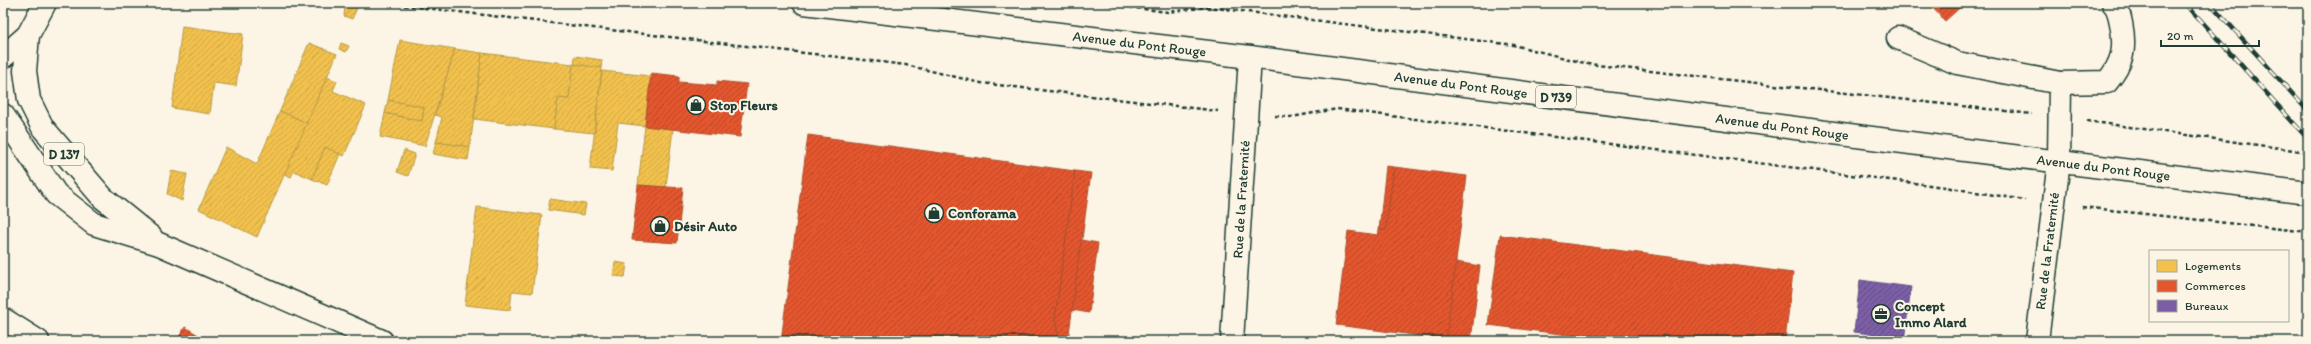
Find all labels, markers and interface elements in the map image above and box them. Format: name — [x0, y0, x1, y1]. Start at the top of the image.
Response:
scale bar — [2161, 22, 2259, 48]
street label: Avenue du Pont Rouge — [1072, 28, 1208, 61]
text: 20 m — [2167, 29, 2194, 43]
street label: Avenue du Pont Rouge — [1393, 68, 1529, 102]
road number: D 739 — [1536, 86, 1576, 108]
shop icon: Stop Fleurs — [685, 94, 707, 116]
place label: Stop Fleurs — [710, 97, 778, 114]
street label: Avenue du Pont Rouge — [1714, 110, 1850, 144]
street label: Rue de la Fraternité — [1229, 139, 1254, 259]
road number: D 137 — [44, 143, 84, 165]
street label: Avenue du Pont Rouge — [2036, 151, 2172, 185]
street label: Rue de la Fraternité — [2032, 191, 2063, 311]
shop icon: Conforama — [923, 202, 945, 224]
place label: Conforama — [948, 205, 1017, 222]
shop icon: Désir Auto — [649, 215, 671, 237]
place label: Désir Auto — [674, 218, 737, 235]
legend — [2149, 250, 2289, 322]
text: Logements — [2185, 259, 2241, 273]
text: Commerces — [2185, 279, 2246, 293]
place label: Concept Immo Alard — [1895, 298, 1967, 331]
text: Bureaux — [2185, 299, 2229, 313]
office icon: Concept Immo Alard — [1870, 303, 1892, 325]

